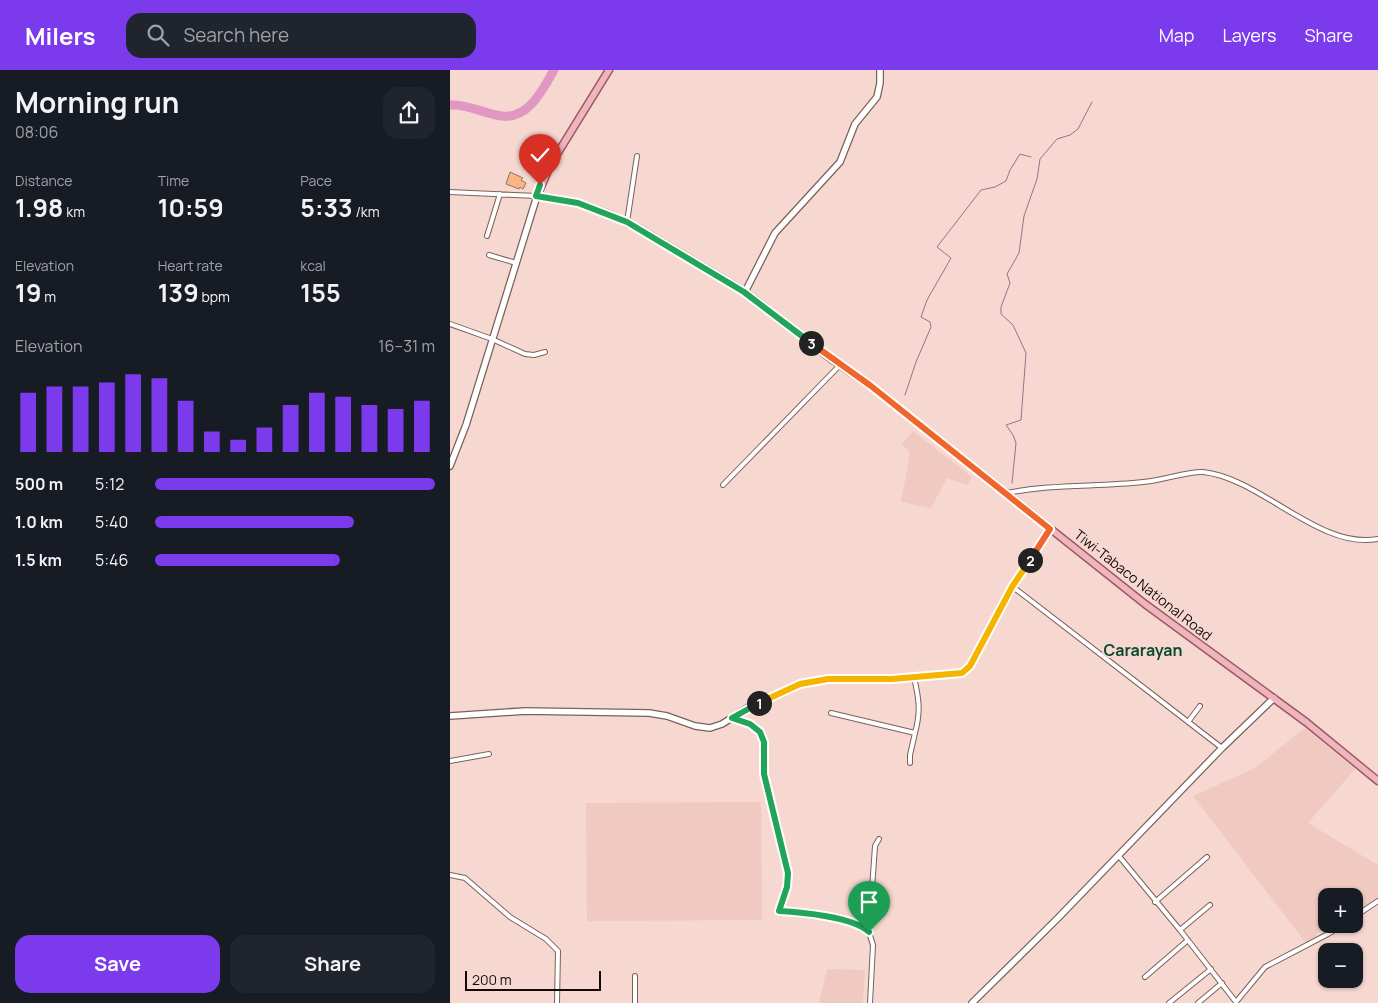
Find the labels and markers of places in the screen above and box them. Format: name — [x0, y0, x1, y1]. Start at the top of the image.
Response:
pin — [519, 134, 561, 185]
pin: 3 — [798, 330, 824, 356]
pin: 2 — [1018, 548, 1042, 572]
pin: 1 — [746, 690, 772, 716]
pin — [848, 881, 890, 932]

